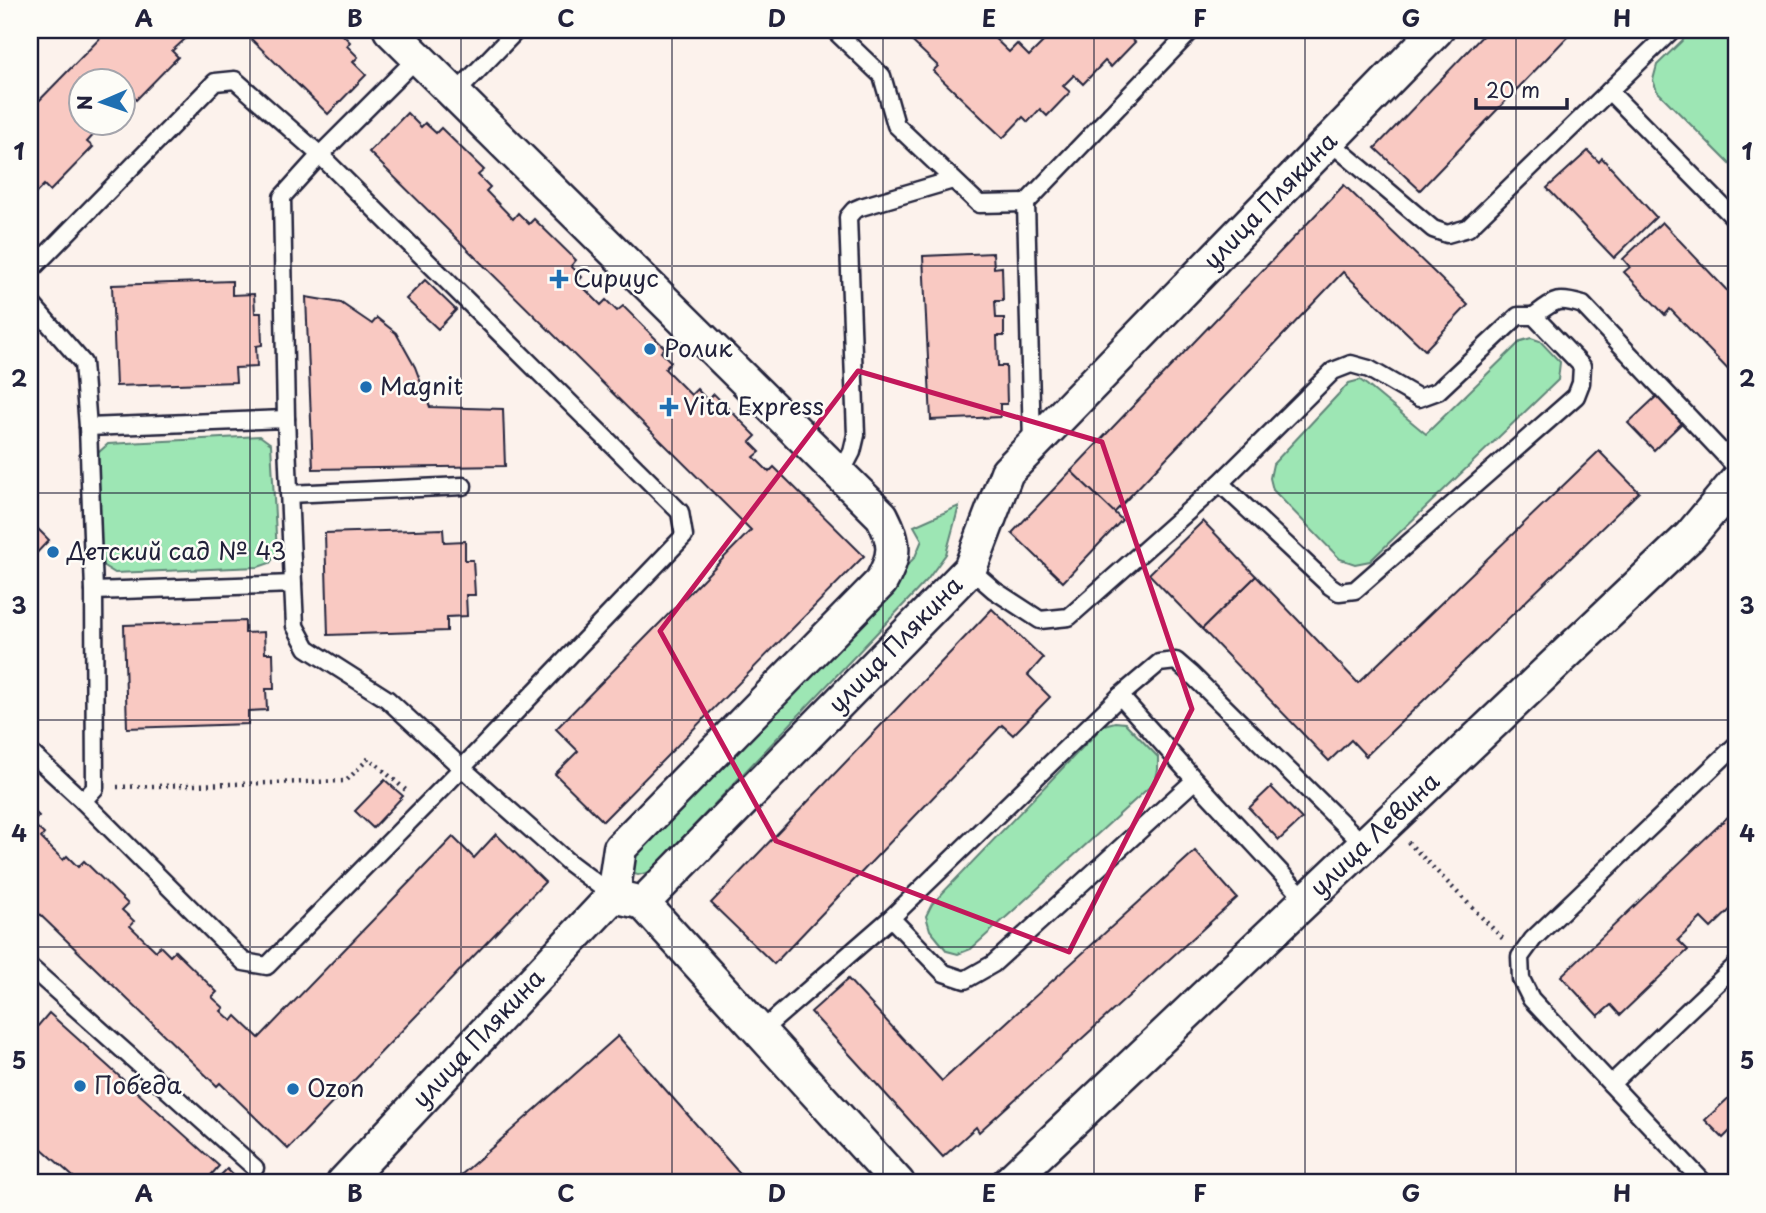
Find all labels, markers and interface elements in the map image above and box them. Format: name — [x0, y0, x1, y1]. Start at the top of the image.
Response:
text: A — [135, 0, 153, 35]
text: B — [347, 0, 363, 35]
text: C — [557, 0, 575, 35]
text: D — [768, 0, 786, 35]
text: E — [982, 0, 996, 35]
text: F — [1193, 0, 1207, 35]
text: G — [1402, 0, 1420, 35]
text: H — [1613, 0, 1631, 35]
north arrow — [66, 66, 136, 136]
scale bar — [1476, 66, 1566, 110]
text: 20 m — [1486, 73, 1540, 105]
text: N — [70, 95, 98, 111]
street label: улица Плякина — [1194, 123, 1345, 277]
text: 1 — [14, 133, 25, 168]
text: 1 — [1742, 133, 1753, 168]
place label: Сириус — [573, 259, 659, 295]
marker: Сириус — [551, 271, 567, 287]
place label: Ролик — [664, 329, 733, 365]
marker: Ролик — [642, 341, 658, 357]
text: 2 — [11, 360, 27, 395]
text: 2 — [1739, 360, 1755, 395]
place label: Magnit — [380, 367, 463, 403]
marker: Magnit — [358, 379, 374, 395]
place label: Vita Express — [683, 387, 824, 423]
marker: Vita Express — [661, 399, 677, 415]
place label: Детский сад № 43 — [66, 532, 287, 568]
marker: Детский сад № 43 — [45, 544, 61, 560]
street label: улица Плякина — [819, 567, 970, 720]
text: 3 — [11, 587, 27, 622]
text: 3 — [1739, 587, 1755, 622]
street label: улица Левина — [1301, 763, 1447, 904]
text: 4 — [11, 815, 27, 850]
text: 4 — [1739, 815, 1755, 850]
street label: улица Плякина — [403, 960, 552, 1115]
text: 5 — [12, 1042, 26, 1077]
text: 5 — [1740, 1042, 1754, 1077]
place label: Победа — [94, 1066, 182, 1102]
place label: Ozon — [307, 1069, 364, 1105]
marker: Победа — [72, 1078, 88, 1094]
marker: Ozon — [285, 1081, 301, 1097]
text: A — [135, 1175, 153, 1210]
text: B — [347, 1175, 363, 1210]
text: C — [557, 1175, 575, 1210]
text: D — [768, 1175, 786, 1210]
text: E — [982, 1175, 996, 1210]
text: F — [1193, 1175, 1207, 1210]
text: G — [1402, 1175, 1420, 1210]
text: H — [1613, 1175, 1631, 1210]

